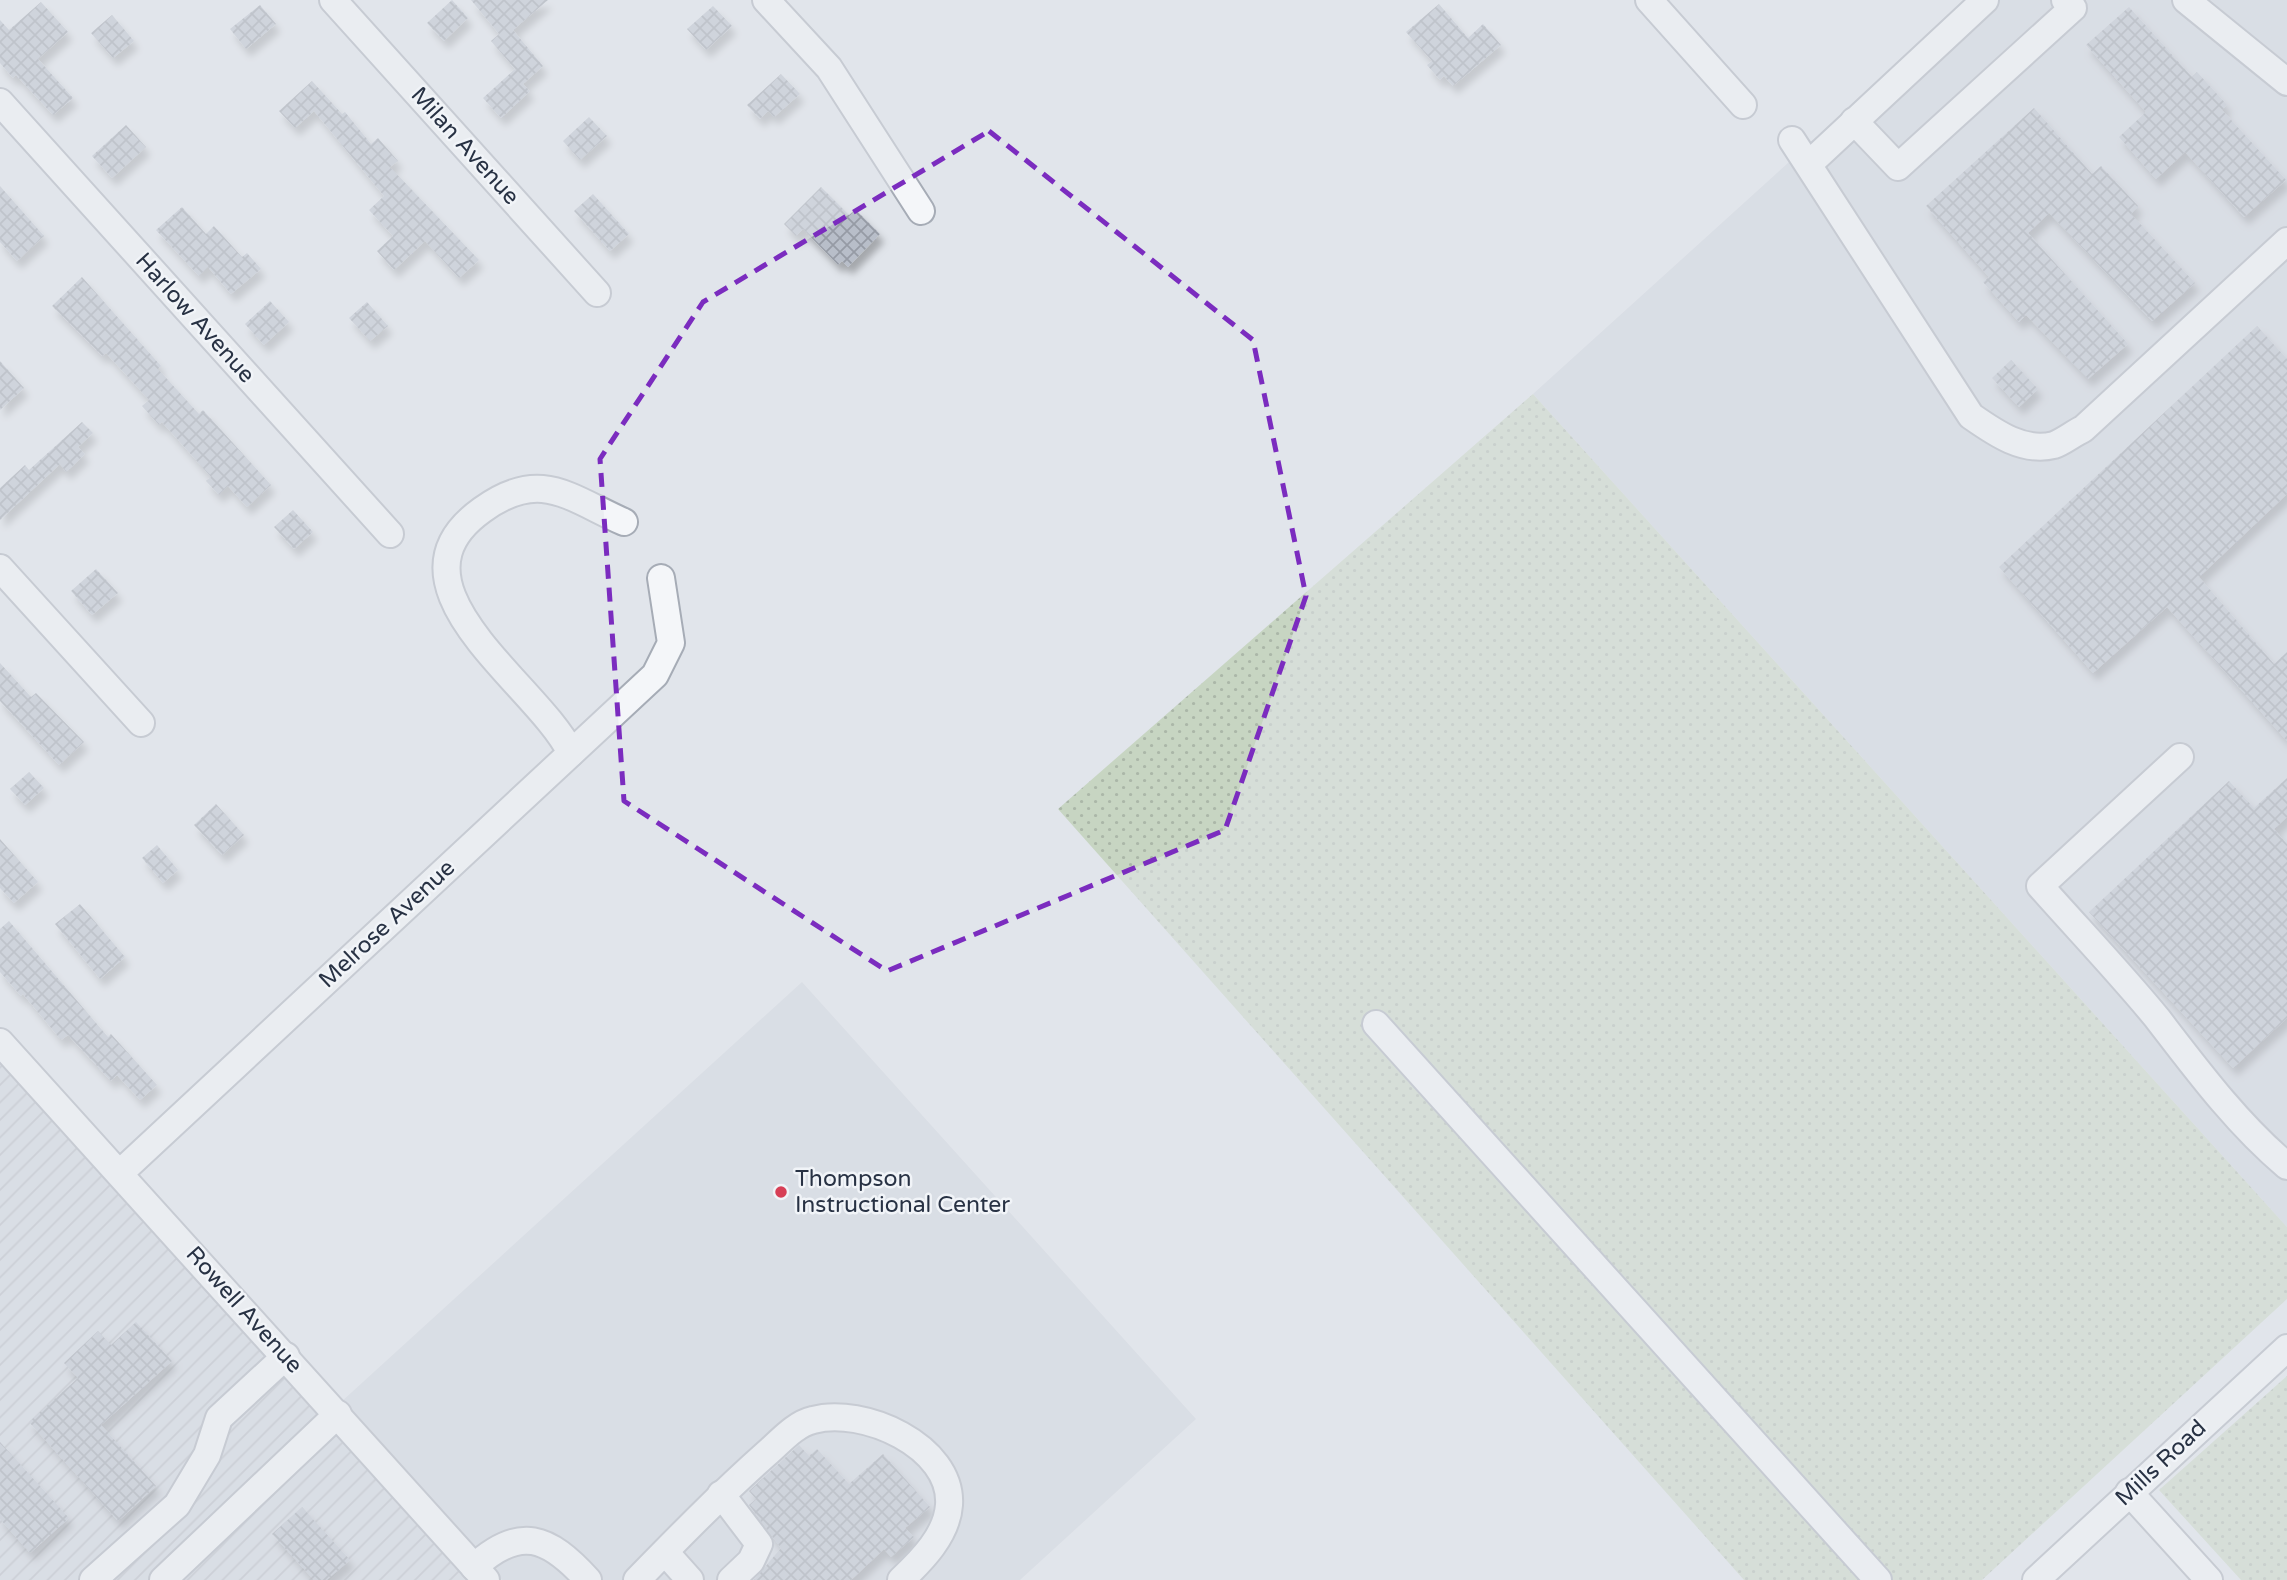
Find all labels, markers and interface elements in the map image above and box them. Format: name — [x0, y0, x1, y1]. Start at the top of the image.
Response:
street label: Milan Avenue — [405, 81, 525, 211]
street label: Harlow Avenue — [129, 247, 261, 389]
street label: Melrose Avenue — [313, 854, 461, 994]
place label: Thompson Instructional Center — [795, 1165, 1010, 1219]
marker: Thompson Instructional Center — [773, 1184, 789, 1200]
street label: Rowell Avenue — [180, 1241, 308, 1379]
street label: Mills Road — [2110, 1414, 2212, 1512]

